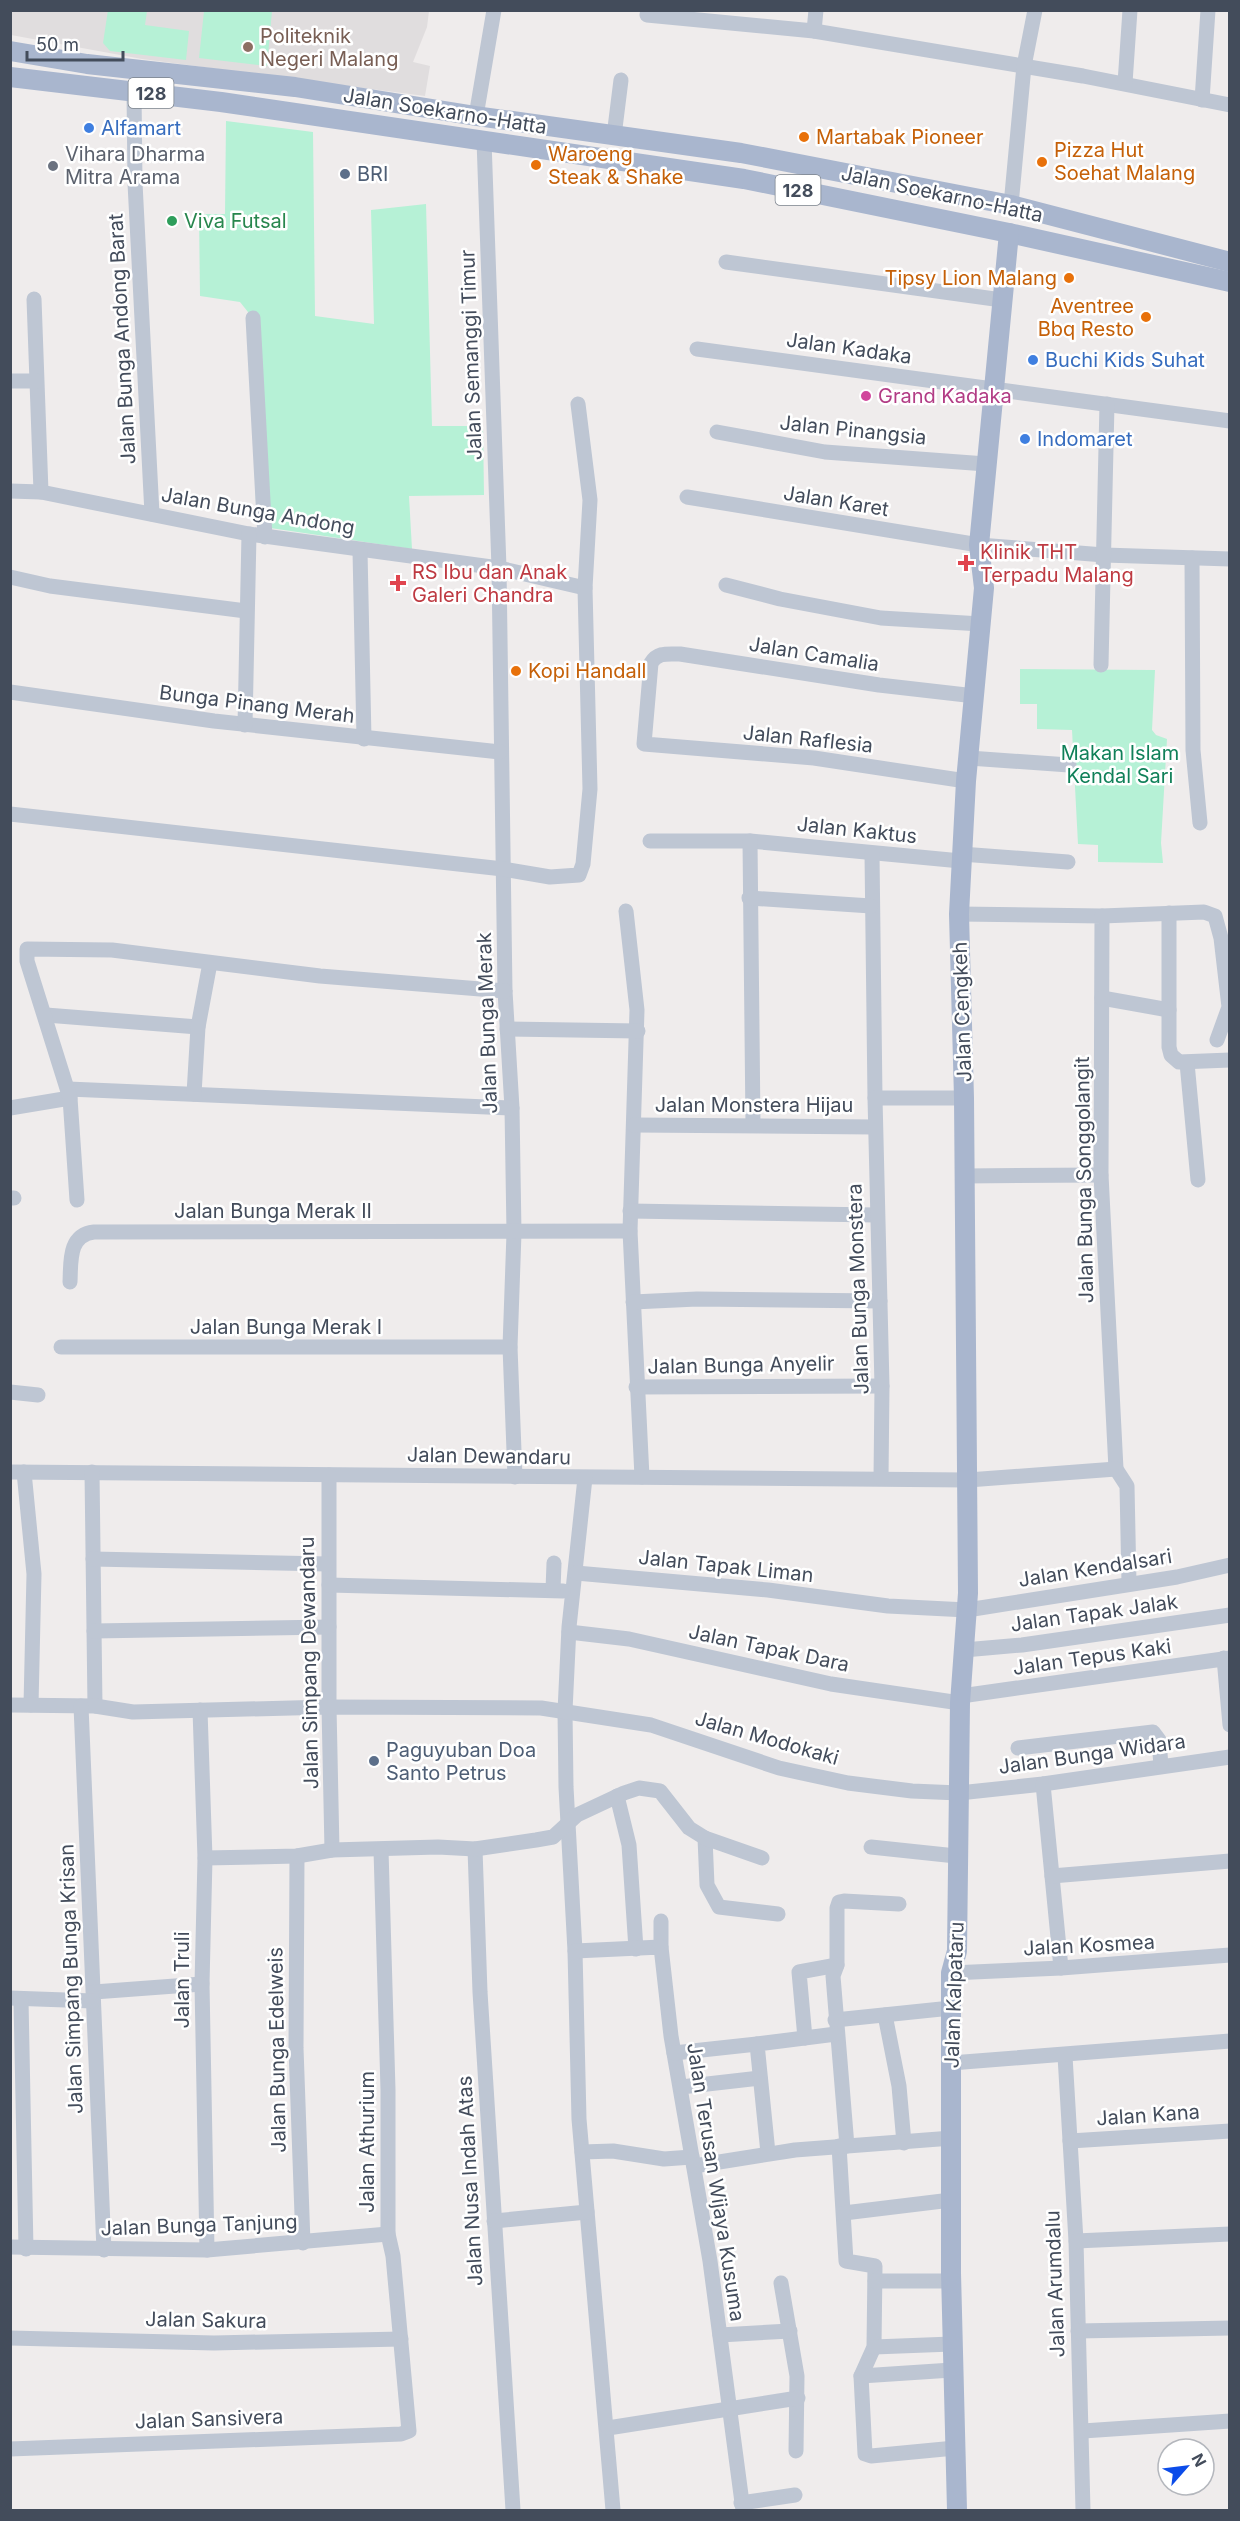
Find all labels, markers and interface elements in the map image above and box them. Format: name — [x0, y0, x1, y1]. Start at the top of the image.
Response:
scale bar — [27, 24, 123, 62]
place label: Politeknik Negeri Malang — [260, 24, 398, 71]
text: 50 m — [36, 34, 79, 55]
marker: Politeknik Negeri Malang — [241, 40, 255, 54]
road number: 128 — [128, 78, 174, 108]
street label: Jalan Soekarno-Hatta — [342, 83, 548, 139]
place label: Alfamart — [101, 116, 182, 140]
marker: Alfamart — [82, 121, 96, 135]
place label: Martabak Pioneer — [816, 125, 984, 149]
marker: Martabak Pioneer — [797, 130, 811, 144]
place label: Pizza Hut Soehat Malang — [1054, 138, 1195, 185]
place label: Vihara Dharma Mitra Arama — [65, 142, 205, 189]
place label: Waroeng Steak & Shake — [548, 142, 683, 189]
marker: Pizza Hut Soehat Malang — [1035, 155, 1049, 169]
marker: Waroeng Steak & Shake — [529, 158, 543, 172]
marker: Vihara Dharma Mitra Arama — [46, 159, 60, 173]
street label: Jalan Soekarno-Hatta — [839, 161, 1045, 227]
place label: BRI — [357, 162, 388, 186]
marker: BRI — [338, 167, 352, 181]
road number: 128 — [776, 175, 820, 205]
place label: Viva Futsal — [184, 209, 287, 233]
street label: Jalan Bunga Andong Barat — [103, 212, 141, 465]
marker: Viva Futsal — [165, 214, 179, 228]
street label: Jalan Semanggi Timur — [455, 249, 487, 461]
place label: Tipsy Lion Malang — [885, 266, 1057, 290]
marker: Tipsy Lion Malang — [1062, 271, 1076, 285]
place label: Aventree Bbq Resto — [1038, 294, 1134, 341]
marker: Aventree Bbq Resto — [1139, 310, 1153, 324]
street label: Jalan Kadaka — [785, 327, 913, 369]
place label: Buchi Kids Suhat — [1045, 348, 1205, 372]
marker: Buchi Kids Suhat — [1026, 353, 1040, 367]
place label: Grand Kadaka — [878, 384, 1012, 408]
marker: Grand Kadaka — [859, 389, 873, 403]
street label: Jalan Pinangsia — [778, 410, 928, 450]
place label: Indomaret — [1037, 427, 1133, 451]
marker: Indomaret — [1018, 432, 1032, 446]
street label: Jalan Karet — [782, 481, 891, 521]
street label: Jalan Bunga Andong — [159, 482, 357, 540]
place label: Klinik THT Terpadu Malang — [980, 540, 1134, 587]
marker: Klinik THT Terpadu Malang — [957, 554, 975, 572]
place label: RS Ibu dan Anak Galeri Chandra — [412, 560, 567, 607]
marker: RS Ibu dan Anak Galeri Chandra — [389, 574, 407, 592]
street label: Jalan Camalia — [747, 632, 881, 676]
place label: Kopi Handall — [528, 659, 646, 683]
marker: Kopi Handall — [509, 664, 523, 678]
street label: Bunga Pinang Merah — [158, 680, 356, 728]
street label: Jalan Raflesia — [742, 720, 874, 758]
park label: Makan Islam Kendal Sari — [1061, 741, 1179, 788]
street label: Jalan Kaktus — [796, 812, 918, 848]
street label: Jalan Bunga Merak — [472, 932, 502, 1114]
street label: Jalan Cengkeh — [948, 941, 976, 1083]
street label: Jalan Bunga Songgolangit — [1070, 1056, 1098, 1304]
street label: Jalan Monstera Hijau — [655, 1093, 853, 1117]
street label: Jalan Bunga Monstera — [842, 1183, 874, 1395]
street label: Jalan Bunga Merak II — [174, 1199, 372, 1223]
street label: Jalan Bunga Merak I — [190, 1315, 382, 1339]
street label: Jalan Bunga Anyelir — [647, 1351, 835, 1379]
street label: Jalan Dewandaru — [407, 1443, 571, 1469]
street label: Jalan Simpang Dewandaru — [295, 1536, 323, 1790]
street label: Jalan Kendalsari — [1017, 1544, 1173, 1592]
street label: Jalan Tapak Liman — [637, 1545, 815, 1587]
street label: Jalan Tapak Jalak — [1009, 1589, 1179, 1637]
street label: Jalan Tapak Dara — [687, 1619, 851, 1677]
street label: Jalan Tepus Kaki — [1011, 1634, 1173, 1680]
street label: Jalan Modokaki — [692, 1706, 842, 1770]
street label: Jalan Bunga Widara — [997, 1729, 1187, 1779]
place label: Paguyuban Doa Santo Petrus — [386, 1738, 536, 1785]
marker: Paguyuban Doa Santo Petrus — [367, 1754, 381, 1768]
street label: Jalan Simpang Bunga Krisan — [54, 1844, 88, 2114]
street label: Jalan Kalpataru — [939, 1921, 969, 2069]
street label: Jalan Kosmea — [1022, 1930, 1156, 1960]
street label: Jalan Truli — [170, 1932, 194, 2028]
street label: Jalan Bunga Edelweis — [263, 1947, 291, 2153]
street label: Jalan Terusan Wijaya Kusuma — [682, 2041, 750, 2323]
street label: Jalan Athurium — [355, 2071, 379, 2213]
street label: Jalan Nusa Indah Atas — [453, 2075, 487, 2287]
street label: Jalan Kana — [1095, 2099, 1201, 2131]
street label: Jalan Bunga Tanjung — [100, 2210, 298, 2240]
street label: Jalan Arumdalu — [1040, 2210, 1070, 2358]
street label: Jalan Sakura — [145, 2307, 267, 2333]
street label: Jalan Sansivera — [134, 2404, 284, 2434]
north arrow — [1156, 2437, 1216, 2497]
text: N — [1188, 2450, 1211, 2470]

